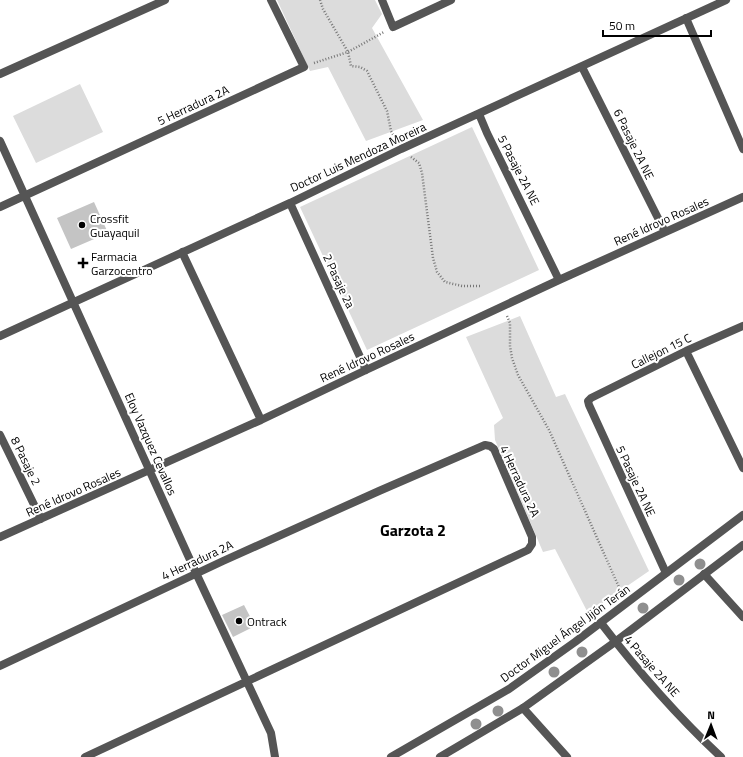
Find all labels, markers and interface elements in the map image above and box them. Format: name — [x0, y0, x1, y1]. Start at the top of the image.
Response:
scale bar — [603, 12, 711, 38]
text: 50 m — [609, 16, 635, 35]
street label: 5 Herradura 2A — [154, 80, 232, 130]
street label: 6 Pasaje 2A NE — [609, 105, 659, 183]
street label: Doctor Luis Mendoza Moreira — [287, 117, 429, 197]
street label: 5 Pasaje 2A NE — [493, 132, 545, 209]
street label: René Idrovo Rosales — [610, 191, 712, 250]
place label: Crossfit Guayaquil — [90, 209, 140, 242]
marker: Crossfit Guayaquil — [77, 220, 87, 230]
place label: Farmacia Garzocentro — [91, 247, 153, 280]
street label: 2 Pasaje 2a — [318, 251, 360, 311]
marker: Farmacia Garzocentro — [78, 258, 88, 268]
street label: René Idrovo Rosales — [317, 327, 418, 387]
street label: Callejon 15 C — [628, 328, 695, 374]
street label: Eloy Vazquez Cevallos — [120, 390, 182, 499]
street label: 8 Pasaje 2 — [6, 433, 46, 489]
street label: 4 Herradura 2A — [495, 442, 545, 520]
street label: 5 Pasaje 2A NE — [611, 442, 661, 520]
street label: René Idrovo Rosales — [22, 462, 124, 521]
district label: Garzota 2 — [380, 518, 446, 542]
street label: 4 Herradura 2A — [158, 535, 236, 585]
street label: Doctor Miguel Ángel Jijón Terán — [496, 579, 634, 687]
place label: Ontrack — [247, 612, 287, 631]
marker: Ontrack — [234, 616, 244, 626]
street label: 4 Pasaje 2A NE — [620, 631, 685, 701]
north arrow — [691, 705, 731, 745]
text: N — [707, 707, 715, 723]

